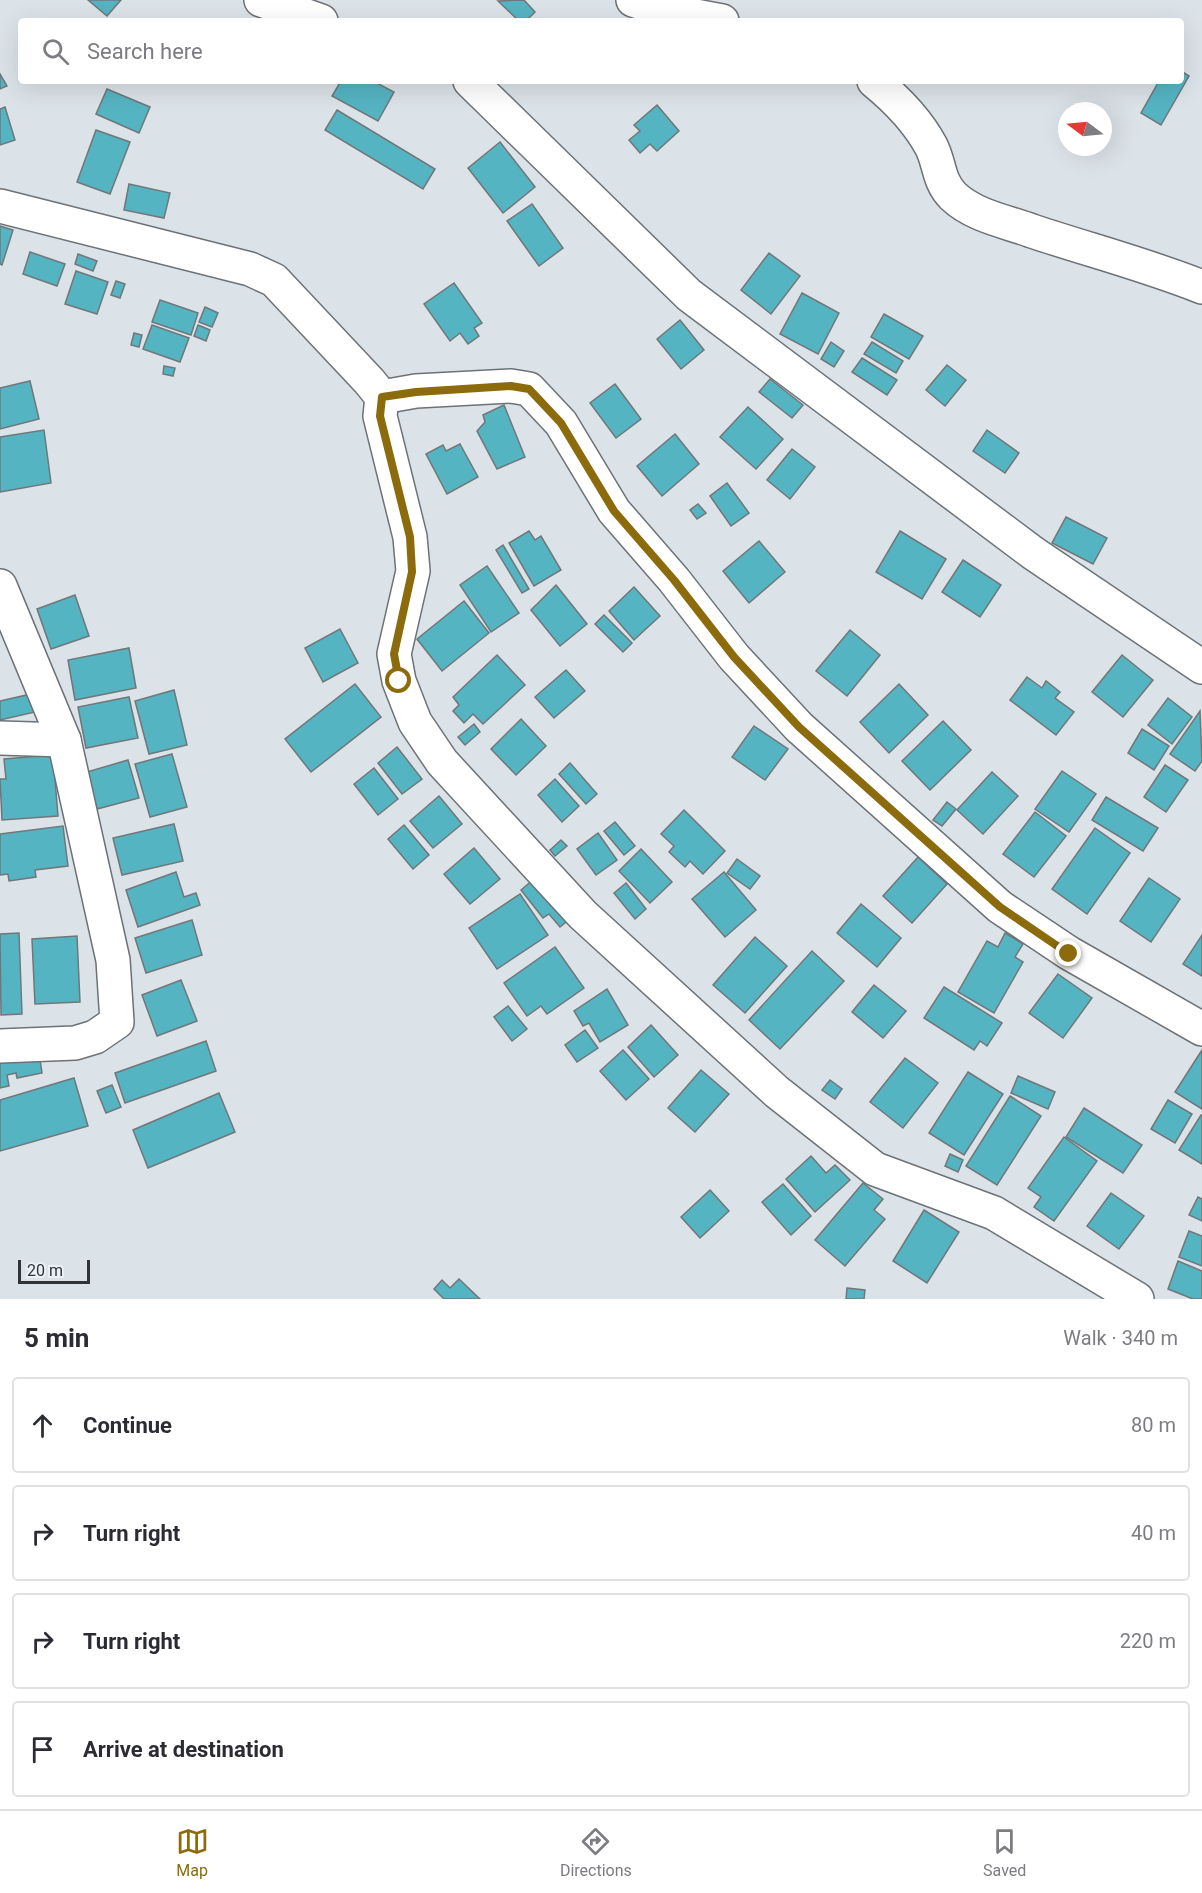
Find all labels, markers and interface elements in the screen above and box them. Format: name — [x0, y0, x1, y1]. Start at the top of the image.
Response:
search box — [18, 18, 1184, 84]
icon: search — [39, 35, 72, 68]
text: Search here — [87, 39, 203, 64]
north arrow — [1058, 102, 1112, 156]
route start — [385, 667, 411, 693]
route end — [1055, 940, 1081, 966]
scale bar — [18, 1257, 90, 1284]
text: 20 m — [27, 1261, 63, 1280]
text: 5 min — [24, 1323, 89, 1353]
text: Walk · 340 m — [1063, 1326, 1178, 1350]
icon: ahead — [26, 1409, 59, 1442]
text: Continue — [83, 1413, 172, 1438]
text: 80 m — [1131, 1413, 1176, 1437]
icon: right — [26, 1517, 59, 1550]
text: Turn right — [83, 1521, 180, 1546]
text: 40 m — [1131, 1521, 1176, 1545]
icon: right — [26, 1625, 59, 1658]
text: Turn right — [83, 1629, 180, 1654]
text: 220 m — [1120, 1629, 1176, 1653]
icon: arrive — [26, 1733, 59, 1766]
text: Arrive at destination — [83, 1737, 284, 1762]
tab: Map — [176, 1825, 209, 1880]
tab: Directions — [560, 1825, 632, 1880]
tab: Saved — [983, 1825, 1026, 1880]

